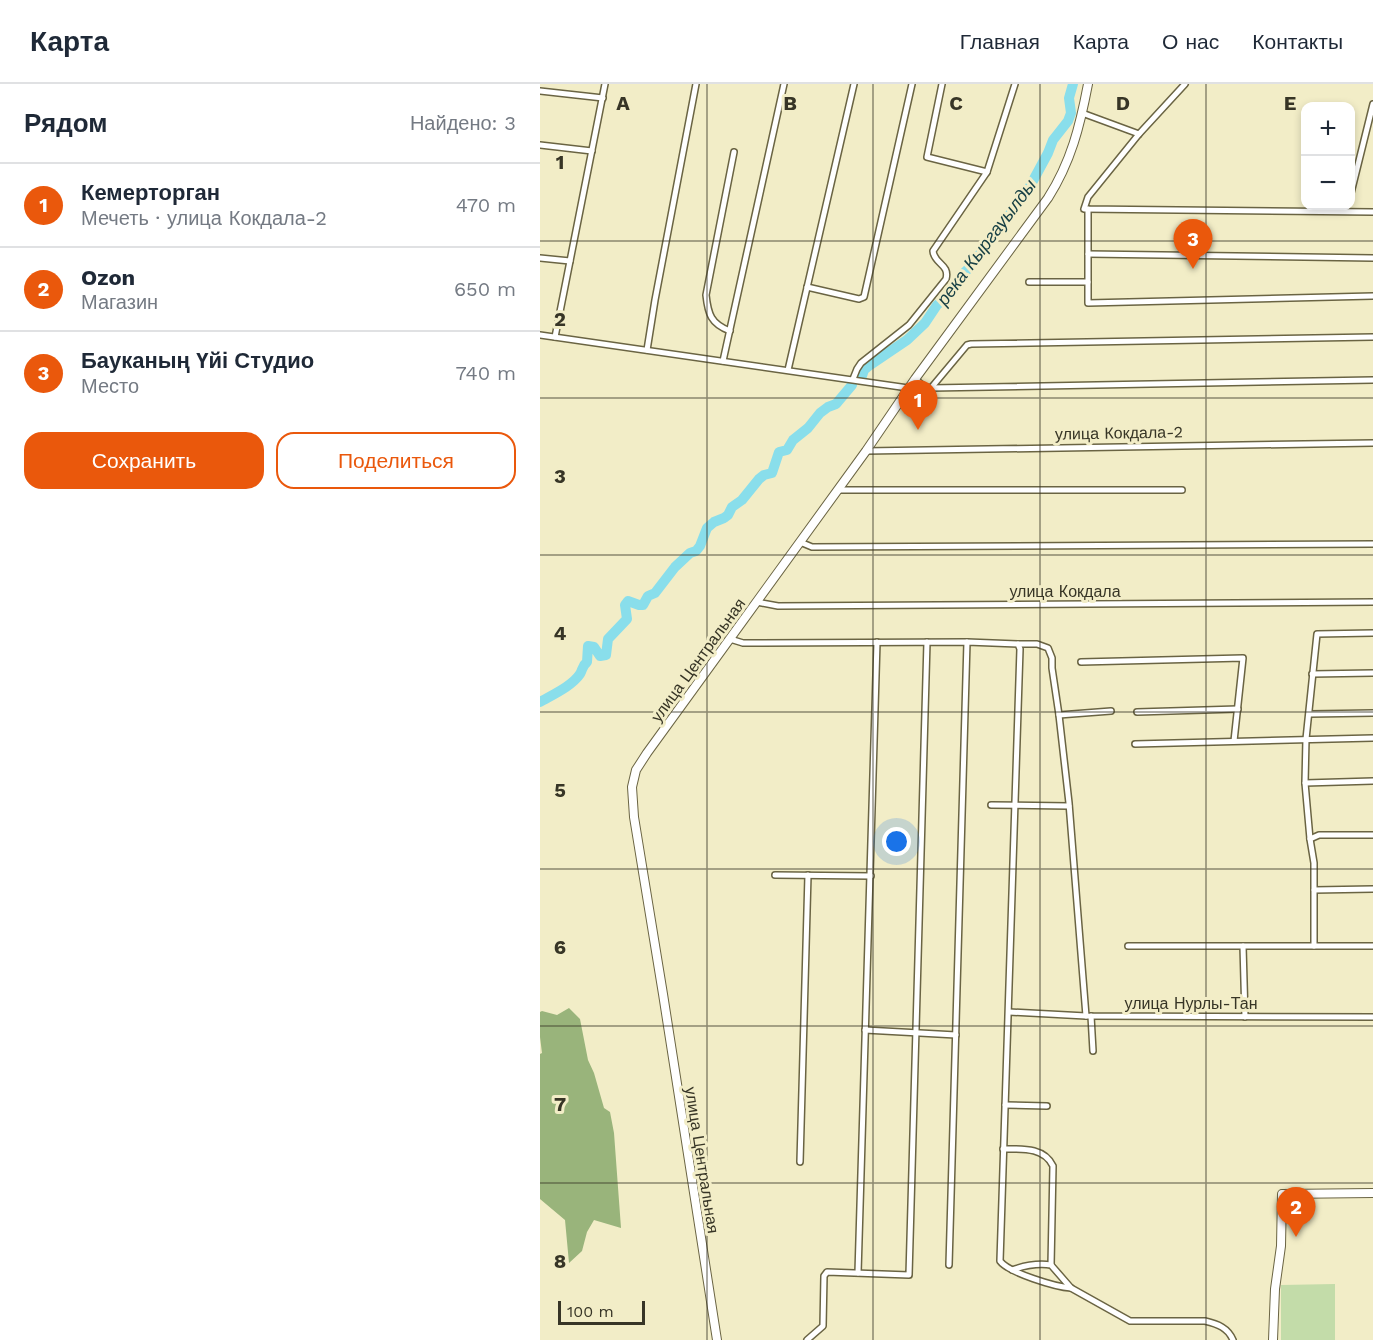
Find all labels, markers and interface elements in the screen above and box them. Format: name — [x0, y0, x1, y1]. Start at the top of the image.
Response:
text: Карта — [30, 25, 109, 58]
text: Главная — [960, 29, 1040, 54]
text: Карта — [1073, 29, 1129, 54]
text: О нас — [1162, 29, 1219, 54]
text: Контакты — [1252, 29, 1343, 54]
text: A — [616, 91, 630, 115]
text: B — [783, 91, 797, 115]
text: C — [949, 91, 963, 115]
text: D — [1116, 91, 1130, 115]
text: E — [1284, 91, 1296, 115]
map controls — [1301, 102, 1355, 210]
button: + — [1301, 102, 1355, 156]
text: Рядом — [24, 108, 107, 138]
text: Найдено: 3 — [410, 111, 516, 135]
text: 1 — [556, 150, 564, 174]
button: − — [1301, 156, 1355, 210]
water label: река Кыргауылды — [931, 175, 1040, 310]
text: Кемерторган — [81, 180, 220, 205]
text: 1 — [39, 193, 48, 217]
text: 470 m — [456, 193, 516, 217]
text: Мечеть · улица Кокдала-2 — [81, 206, 327, 230]
pin: 3 — [1174, 220, 1212, 269]
text: Ozon — [81, 265, 135, 290]
text: 2 — [38, 277, 49, 301]
text: 650 m — [454, 277, 516, 301]
text: Магазин — [81, 290, 158, 314]
text: 2 — [554, 307, 566, 331]
text: Бауканың Үйі Студио — [81, 348, 314, 373]
text: 3 — [38, 361, 49, 385]
text: 740 m — [456, 361, 516, 385]
text: Место — [81, 374, 139, 398]
pin: 1 — [898, 380, 938, 430]
street label: улица Кокдала-2 — [1055, 422, 1183, 444]
button: Сохранить — [24, 432, 264, 489]
button: Поделиться — [276, 432, 516, 489]
text: 3 — [554, 464, 566, 488]
street label: улица Кокдала — [1009, 582, 1121, 601]
street label: улица Центральная — [647, 594, 749, 726]
text: 4 — [554, 621, 567, 645]
text: 5 — [554, 778, 566, 802]
your location — [882, 827, 911, 856]
text: 6 — [554, 935, 566, 959]
street label: улица Нурлы-Тан — [1125, 994, 1257, 1013]
street label: улица Центральная — [681, 1085, 723, 1235]
text: 7 — [554, 1092, 566, 1116]
pin: 2 — [1276, 1188, 1316, 1237]
text: 8 — [554, 1249, 566, 1273]
scale bar — [558, 1298, 645, 1326]
text: 100 m — [567, 1302, 614, 1321]

